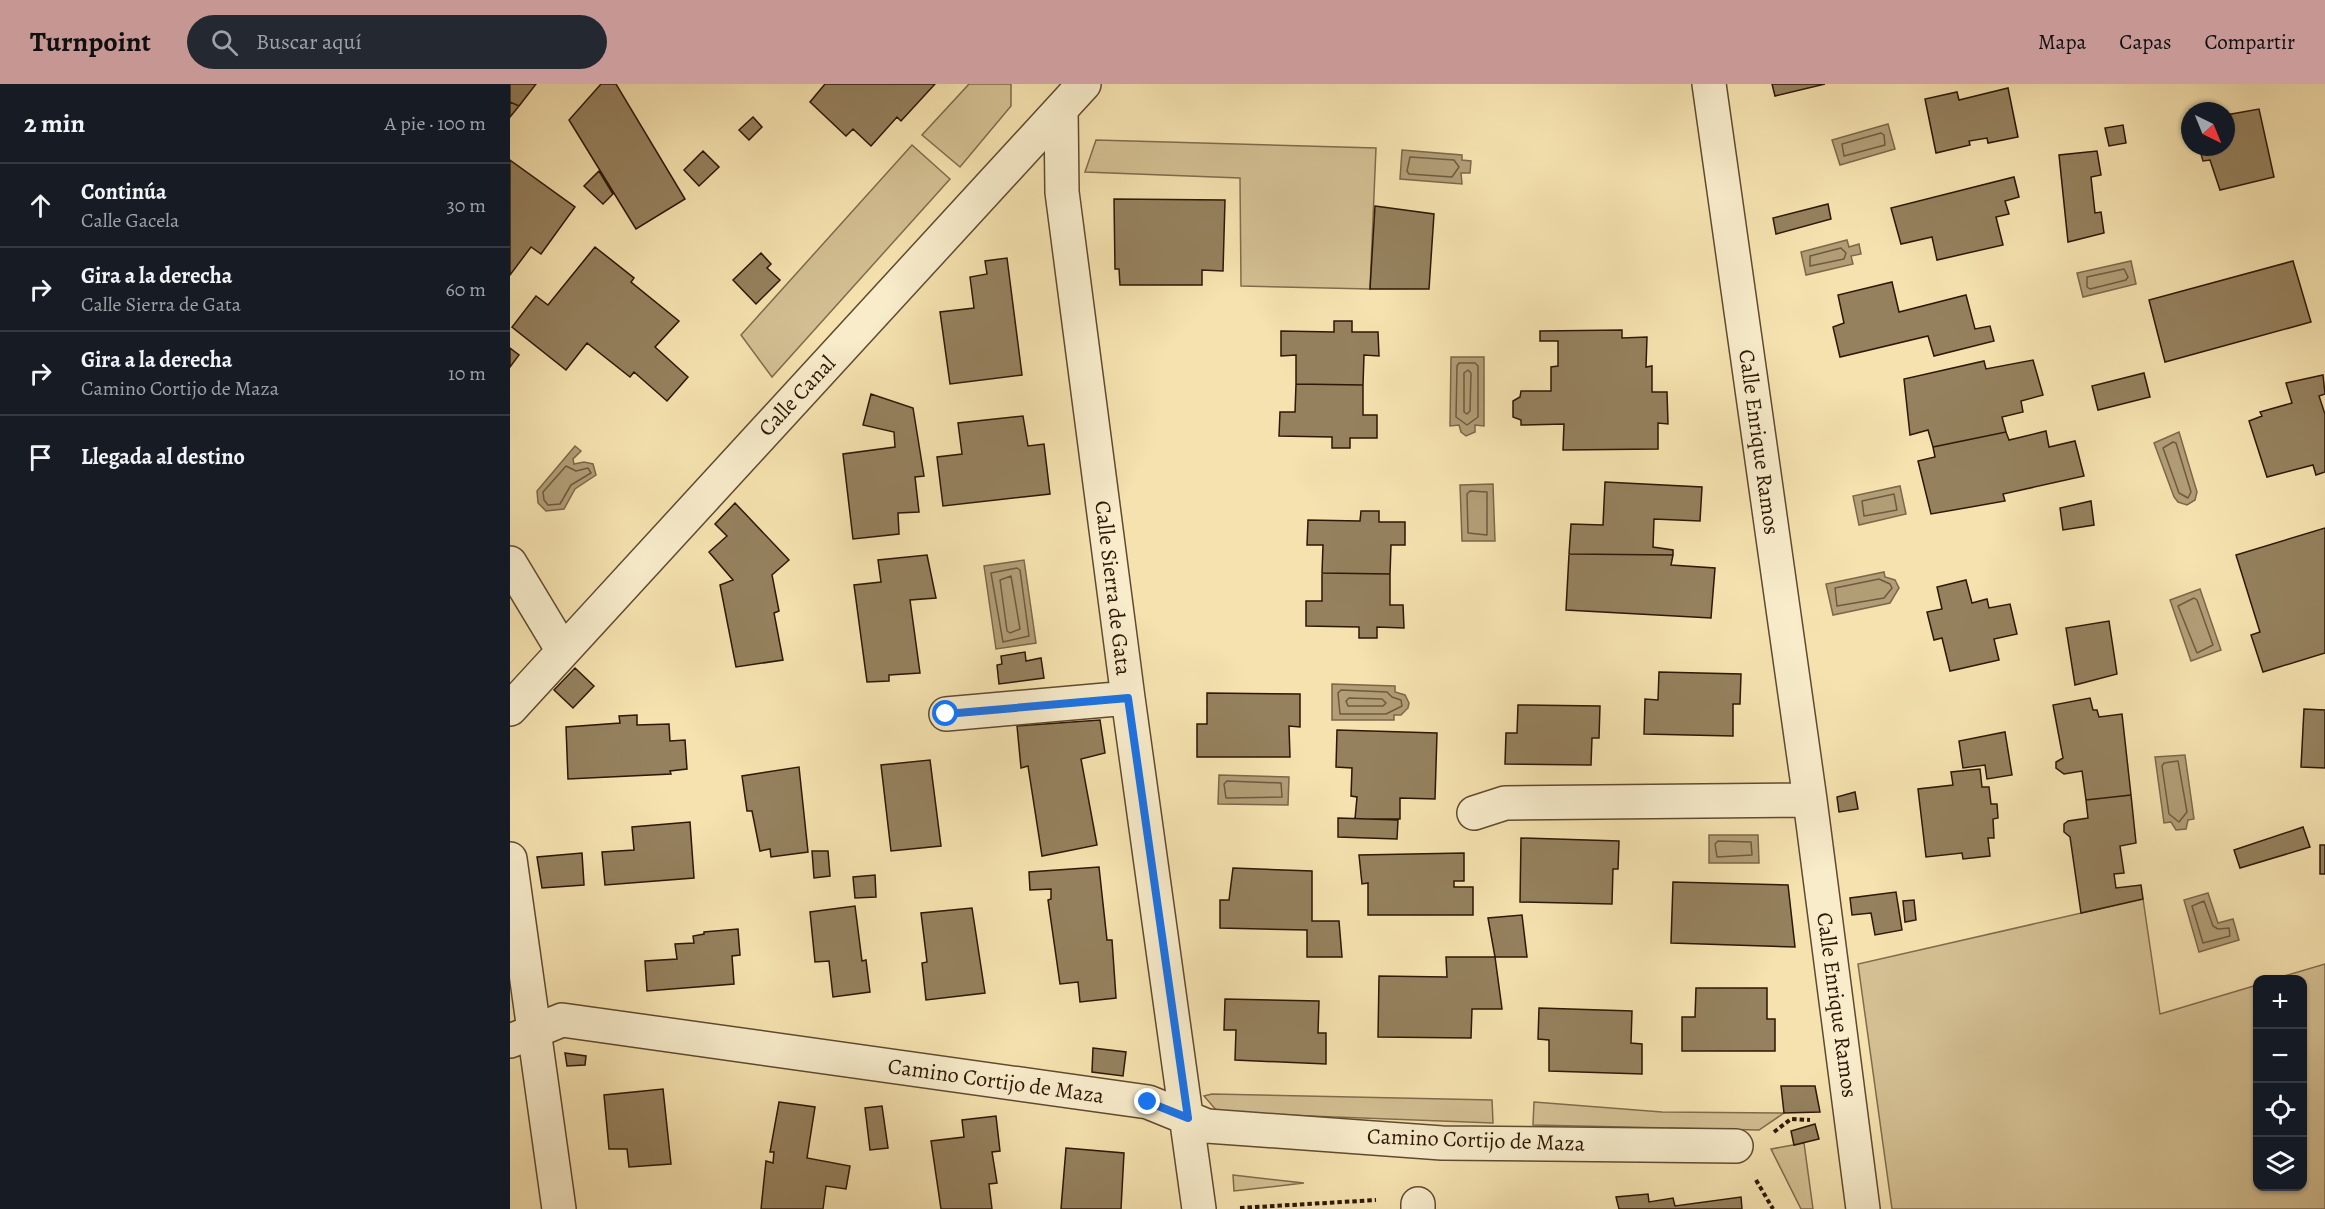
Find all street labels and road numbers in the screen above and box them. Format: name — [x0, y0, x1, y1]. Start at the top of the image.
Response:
street label: Calle Enrique Ramos — [1731, 347, 1787, 537]
street label: Calle Canal — [752, 349, 842, 443]
street label: Calle Sierra de Gata — [1087, 499, 1139, 678]
street label: Calle Enrique Ramos — [1809, 910, 1865, 1100]
street label: Camino Cortijo de Maza — [886, 1051, 1107, 1111]
street label: Camino Cortijo de Maza — [1367, 1121, 1586, 1159]

